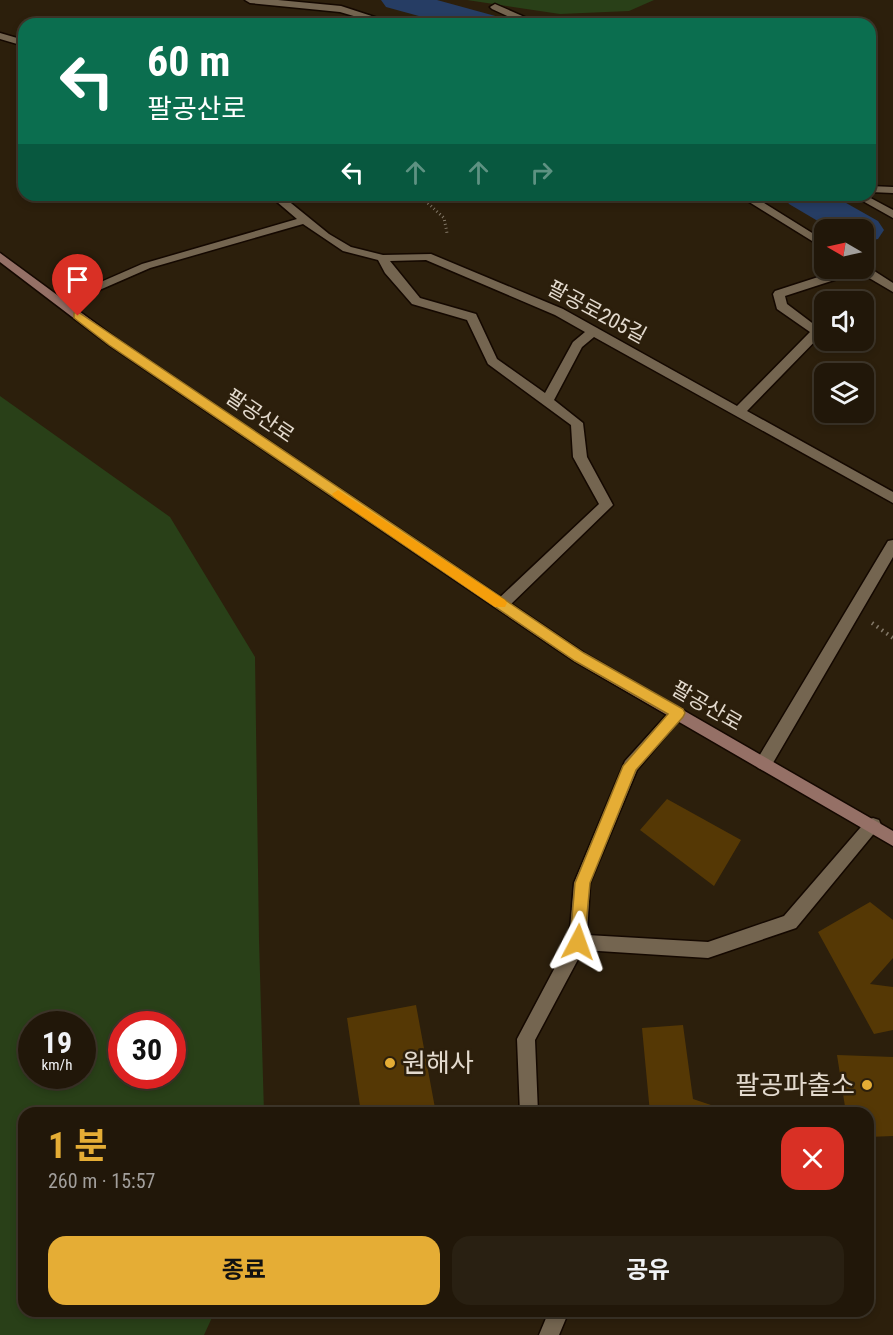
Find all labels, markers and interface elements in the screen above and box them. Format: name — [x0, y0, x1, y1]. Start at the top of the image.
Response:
text: 60 m — [147, 37, 230, 86]
icon: left — [48, 42, 126, 120]
text: 팔공산로 — [147, 93, 246, 125]
icon: left — [336, 156, 369, 189]
icon: ahead — [399, 156, 432, 189]
icon: ahead — [462, 156, 495, 189]
icon: right — [525, 156, 558, 189]
north arrow — [814, 219, 874, 279]
map controls — [814, 219, 874, 423]
pin — [52, 254, 103, 316]
icon: arrive — [61, 263, 94, 296]
street label: 팔공로205길 — [544, 276, 650, 348]
button: sound — [814, 291, 874, 351]
button: layers — [814, 363, 874, 423]
street label: 팔공산로 — [221, 384, 299, 448]
street label: 팔공산로 — [668, 676, 746, 736]
position arrow — [546, 910, 610, 974]
speed limit sign: 30 — [108, 1011, 186, 1089]
text: 19 — [42, 1025, 72, 1060]
place label: 원해사 — [402, 1048, 474, 1078]
text: km/h — [42, 1056, 72, 1074]
marker: 원해사 — [383, 1056, 397, 1070]
place label: 팔공파출소 — [735, 1070, 855, 1100]
marker: 팔공파출소 — [860, 1078, 874, 1092]
text: 1 분 — [48, 1125, 108, 1167]
button: close — [781, 1127, 844, 1190]
text: 260 m · 15:57 — [48, 1169, 155, 1193]
button: 종료 — [48, 1236, 440, 1305]
button: 공유 — [452, 1236, 844, 1305]

